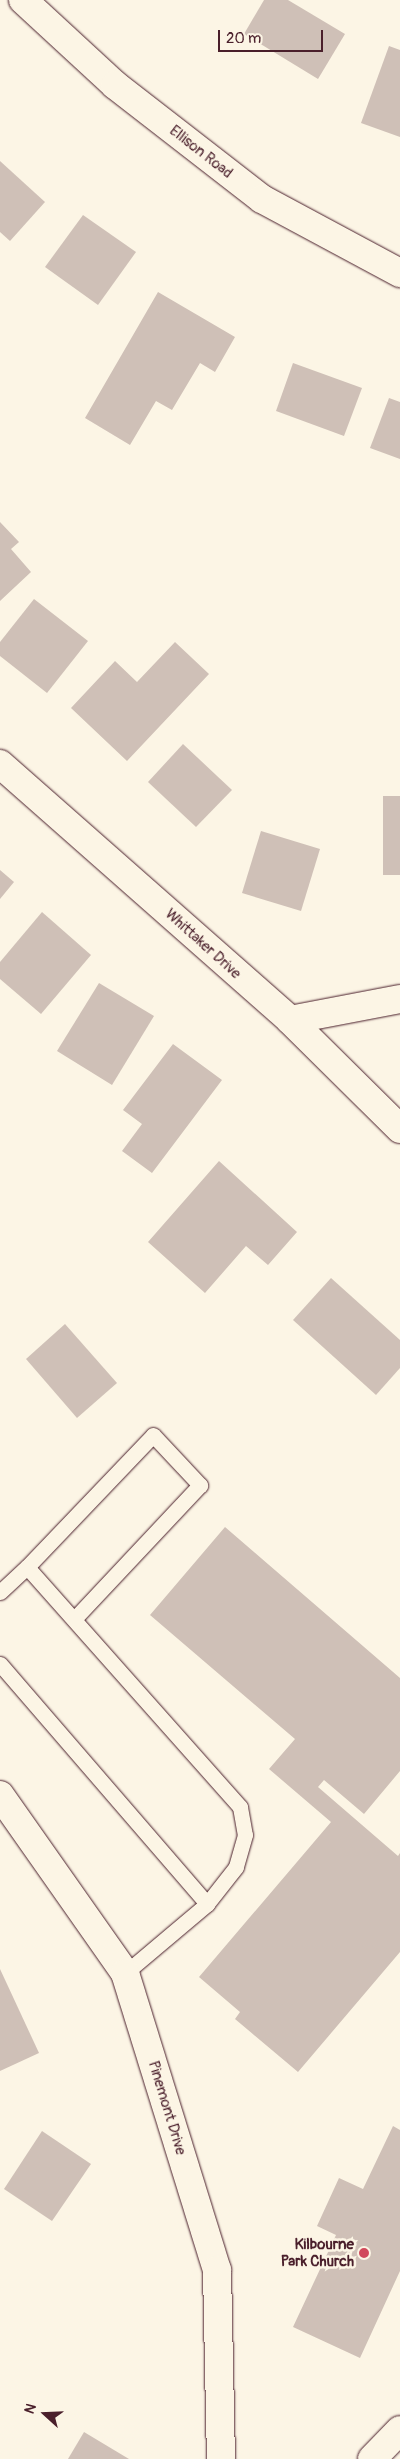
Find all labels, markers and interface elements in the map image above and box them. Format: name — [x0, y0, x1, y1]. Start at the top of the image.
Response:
scale bar — [220, 20, 325, 52]
text: 20 m — [226, 29, 261, 48]
street label: Ellison Road — [166, 122, 236, 182]
street label: Whittaker Drive — [161, 905, 245, 983]
street label: Pinemont Drive — [144, 2059, 190, 2157]
place label: Kilbourne Park Church — [281, 2235, 354, 2270]
marker: Kilbourne Park Church — [358, 2247, 370, 2259]
north arrow — [20, 2389, 70, 2439]
text: N — [21, 2401, 40, 2416]

